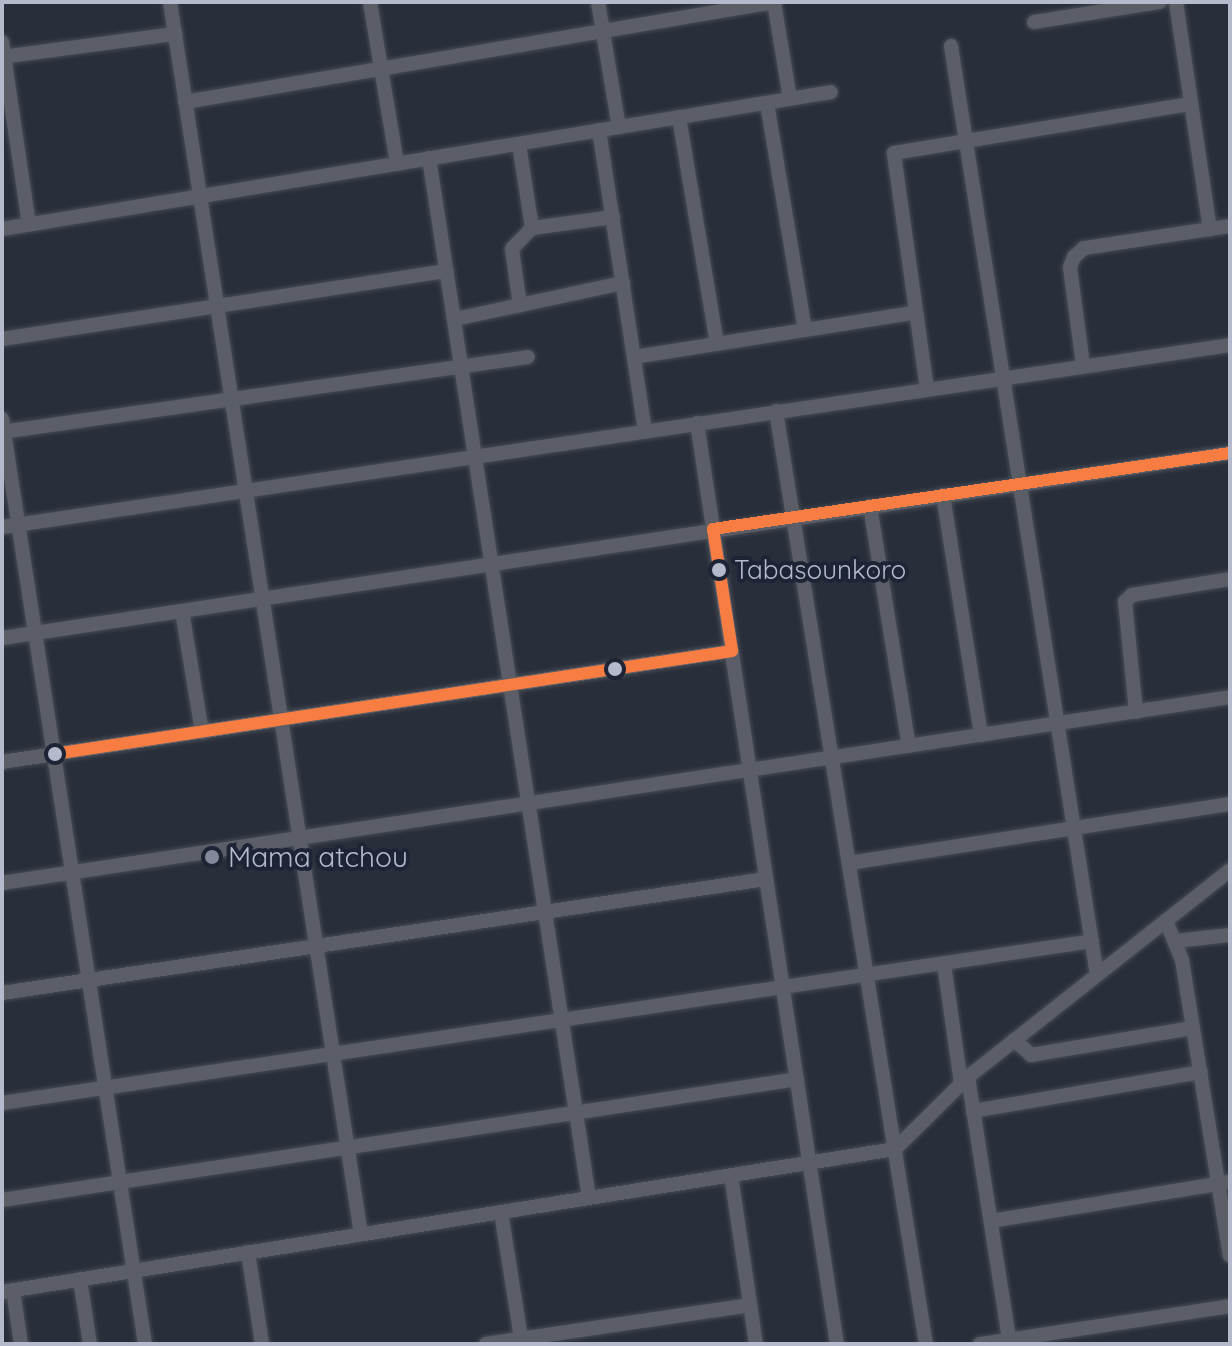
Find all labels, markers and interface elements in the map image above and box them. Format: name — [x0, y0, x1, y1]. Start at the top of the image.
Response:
place label: Tabasounkoro — [734, 554, 906, 586]
marker: Tabasounkoro — [711, 562, 727, 578]
unlabelled marker — [607, 661, 623, 677]
unlabelled marker — [47, 746, 63, 762]
place label: Mama atchou — [228, 840, 408, 874]
marker: Mama atchou — [203, 848, 221, 866]

